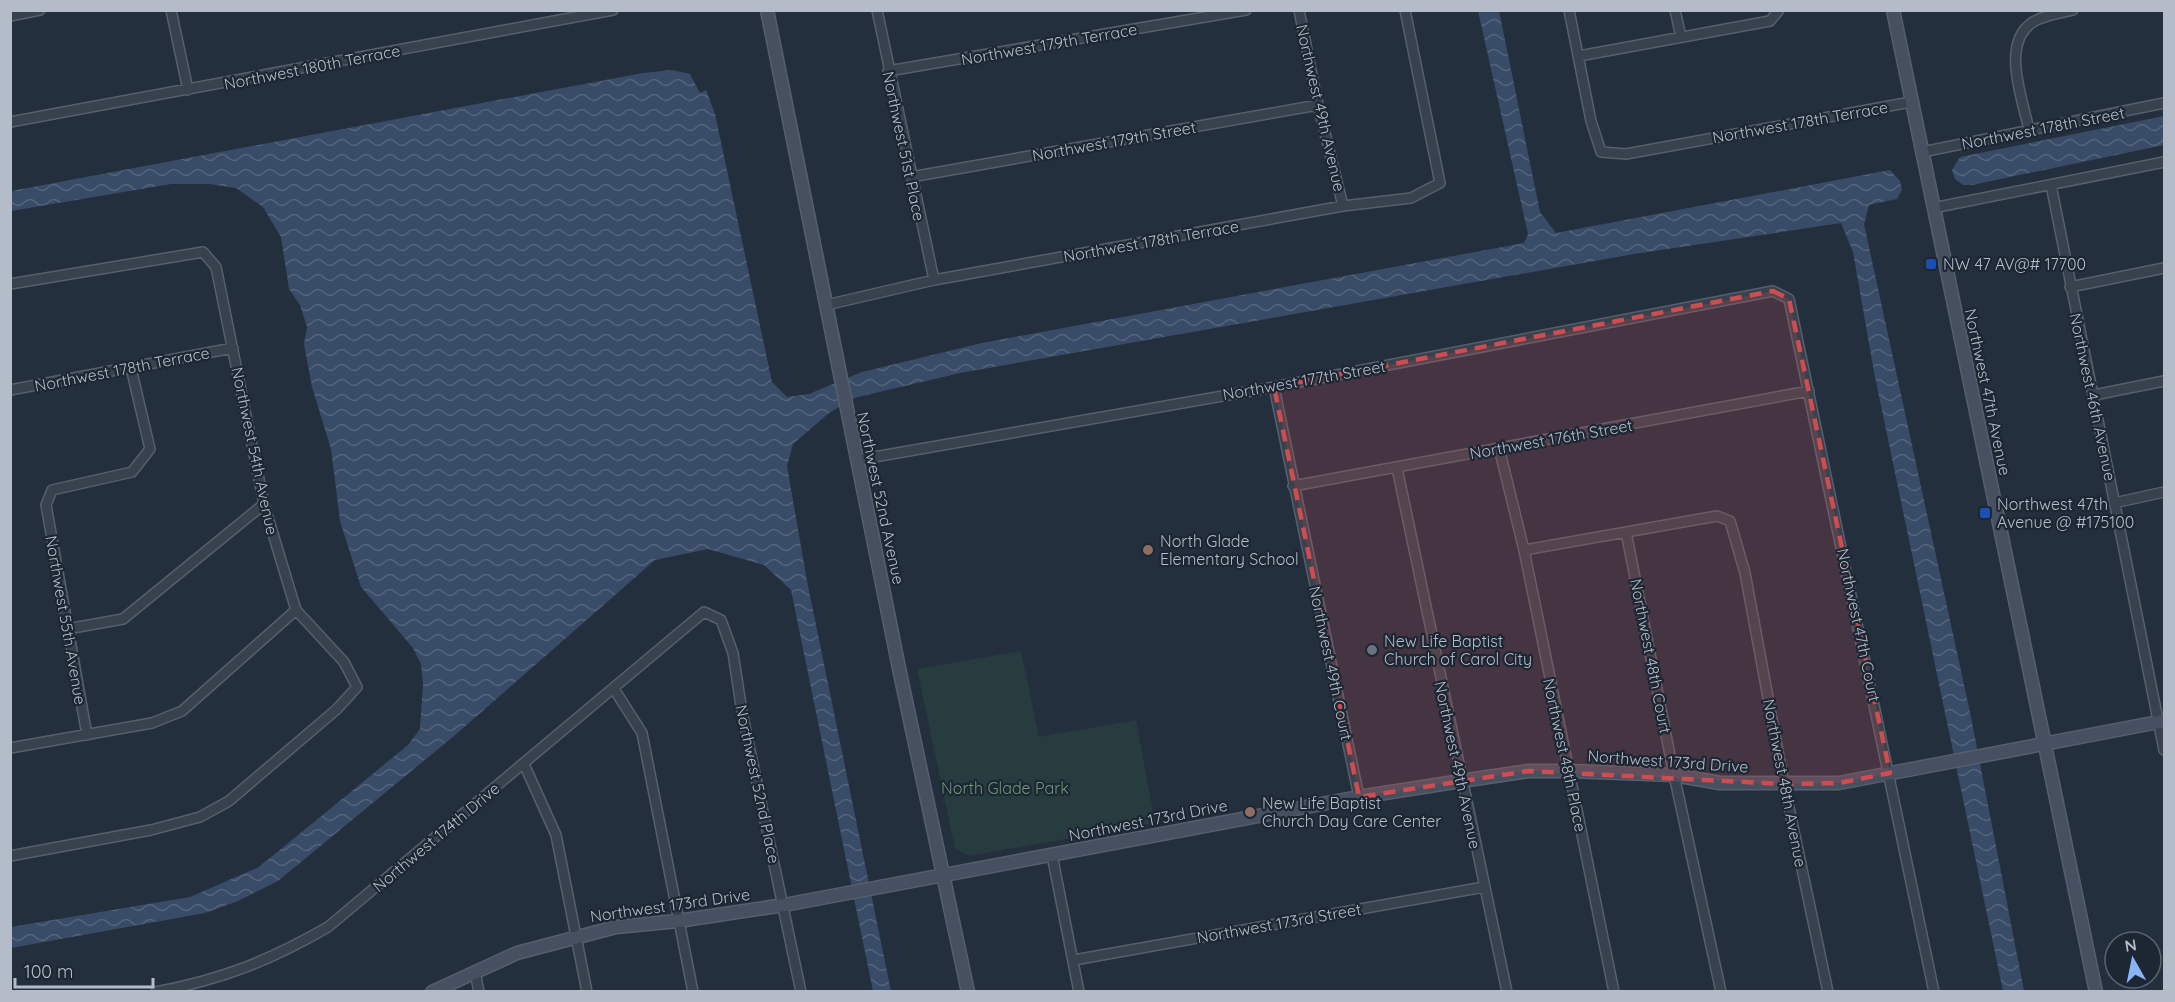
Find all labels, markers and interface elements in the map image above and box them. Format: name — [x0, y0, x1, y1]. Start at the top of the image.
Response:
street label: Northwest 179th Terrace — [960, 19, 1138, 69]
street label: Northwest 49th Avenue — [1292, 22, 1350, 194]
street label: Northwest 180th Terrace — [222, 40, 402, 94]
street label: Northwest 51st Place — [878, 69, 930, 223]
street label: Northwest 178th Terrace — [1711, 97, 1889, 147]
street label: Northwest 178th Street — [1960, 102, 2126, 154]
street label: Northwest 179th Street — [1031, 117, 1197, 165]
street label: Northwest 178th Terrace — [1062, 216, 1240, 266]
place label: NW 47 AV@# 17700 — [1943, 254, 2086, 274]
marker: NW 47 AV@# 17700 — [1924, 257, 1938, 271]
street label: Northwest 47th Avenue — [1961, 307, 2015, 477]
street label: Northwest 46th Avenue — [2065, 311, 2121, 483]
street label: Northwest 178th Terrace — [33, 342, 211, 396]
street label: Northwest 177th Street — [1221, 356, 1387, 404]
street label: Northwest 54th Avenue — [227, 365, 283, 537]
street label: Northwest 52nd Avenue — [853, 410, 909, 586]
street label: Northwest 176th Street — [1468, 415, 1634, 463]
place label: Northwest 47th Avenue @ #175100 — [1997, 494, 2134, 532]
marker: Northwest 47th Avenue @ #175100 — [1978, 506, 1992, 520]
place label: North Glade Elementary School — [1160, 531, 1299, 569]
street label: Northwest 55th Avenue — [41, 534, 91, 706]
marker: North Glade Elementary School — [1141, 543, 1155, 557]
street label: Northwest 47th Court — [1833, 547, 1885, 703]
street label: Northwest 48th Court — [1626, 577, 1676, 735]
street label: Northwest 49th Court — [1305, 584, 1357, 742]
place label: New Life Baptist Church of Carol City — [1384, 631, 1532, 669]
marker: New Life Baptist Church of Carol City — [1365, 643, 1379, 657]
street label: Northwest 48th Place — [1539, 676, 1591, 834]
street label: Northwest 49th Avenue — [1430, 679, 1486, 851]
street label: Northwest 48th Avenue — [1759, 697, 1811, 869]
street label: Northwest 52nd Place — [731, 703, 785, 865]
street label: Northwest 173rd Drive — [1587, 745, 1749, 777]
street label: Northwest 174th Drive — [368, 778, 504, 896]
park label: North Glade Park — [941, 778, 1069, 798]
place label: New Life Baptist Church Day Care Center — [1262, 793, 1442, 831]
street label: Northwest 173rd Drive — [1067, 795, 1229, 845]
marker: New Life Baptist Church Day Care Center — [1243, 805, 1257, 819]
street label: Northwest 173rd Drive — [589, 884, 751, 926]
street label: Northwest 173rd Street — [1195, 899, 1363, 947]
north arrow — [2103, 930, 2163, 990]
text: N — [2123, 934, 2138, 956]
scale bar — [15, 951, 153, 989]
text: 100 m — [24, 960, 73, 983]

